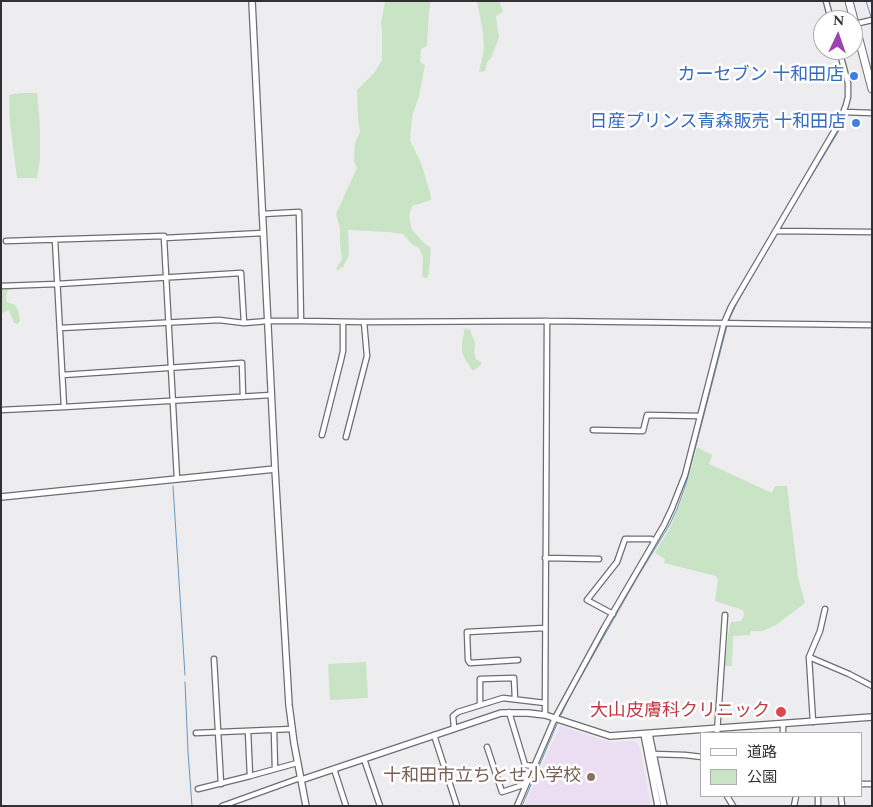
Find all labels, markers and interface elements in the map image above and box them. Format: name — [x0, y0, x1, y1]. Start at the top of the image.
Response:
north arrow — [813, 10, 863, 60]
text: N — [832, 10, 845, 31]
place label: カーセブン 十和田店 — [678, 65, 844, 87]
marker: カーセブン 十和田店 — [848, 70, 860, 82]
place label: 日産プリンス青森販売 十和田店 — [590, 112, 846, 134]
marker: 日産プリンス青森販売 十和田店 — [850, 117, 862, 129]
place label: 大山皮膚科クリニック — [590, 701, 770, 723]
marker: 大山皮膚科クリニック — [774, 705, 788, 719]
legend — [700, 732, 863, 797]
text: 道路 — [747, 741, 777, 764]
place label: 十和田市立ちとせ小学校 — [383, 766, 581, 788]
text: 公園 — [747, 766, 777, 789]
marker: 十和田市立ちとせ小学校 — [585, 771, 597, 783]

